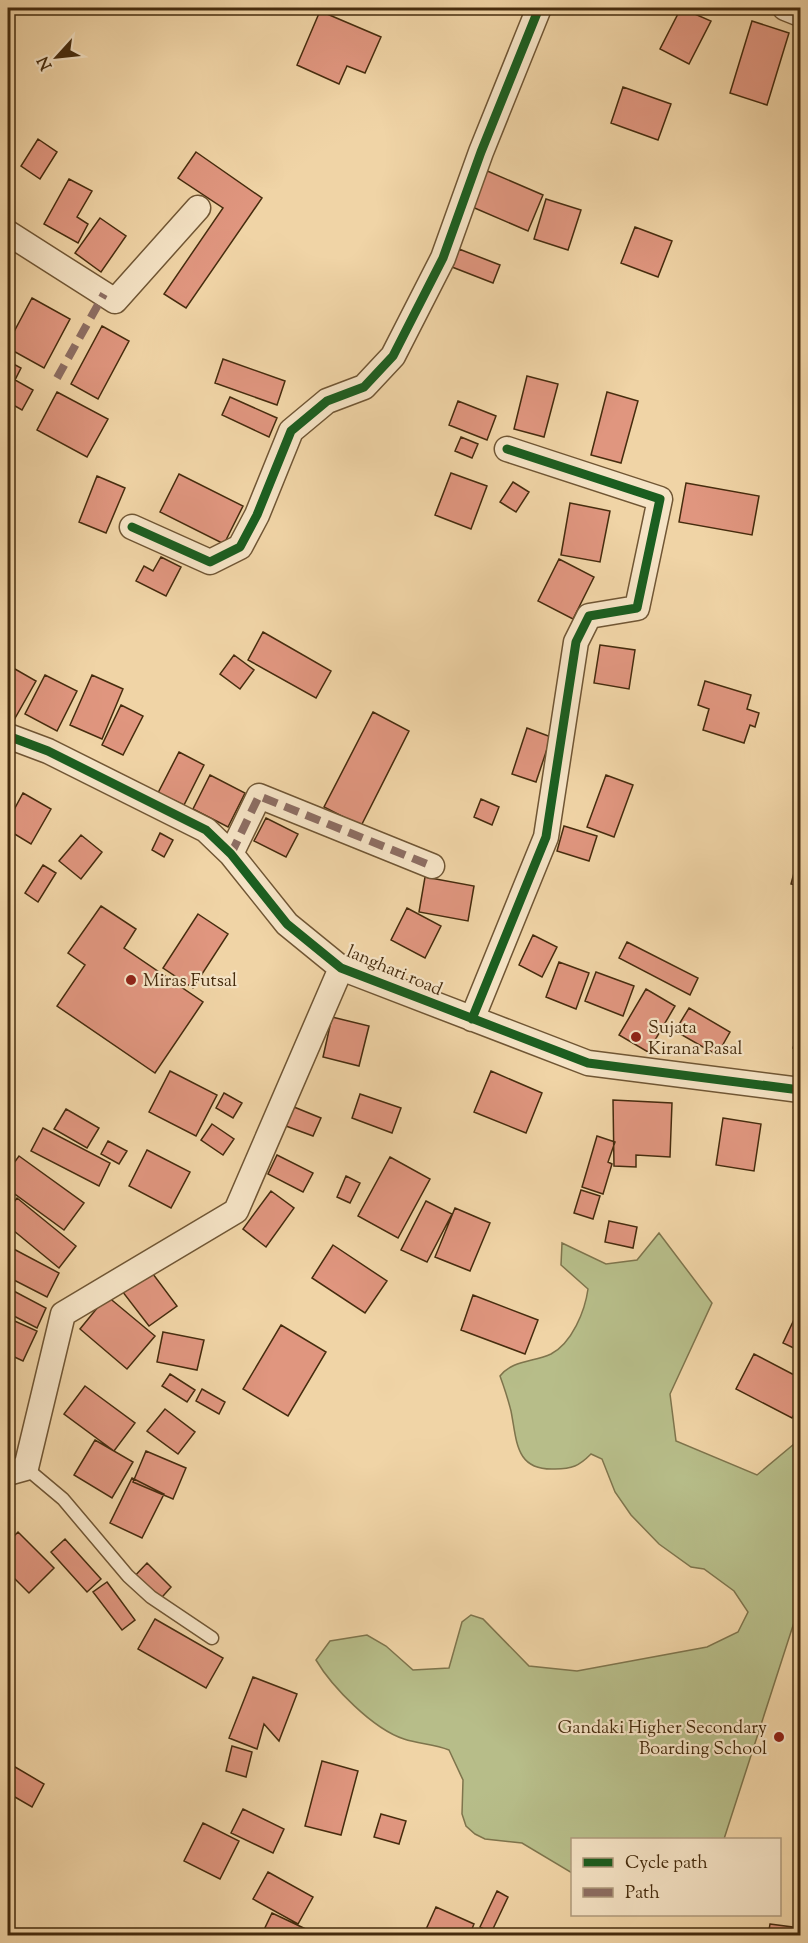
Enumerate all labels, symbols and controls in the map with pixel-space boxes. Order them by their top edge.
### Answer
north arrow [27,27,87,87]
text: N [33,52,59,74]
street label: langhari road [342,940,446,1004]
place label: Miras Futsal [143,969,237,995]
marker: Miras Futsal [124,973,138,987]
place label: Sujata Kirana Pasal [648,1016,742,1063]
marker: Sujata Kirana Pasal [629,1030,643,1044]
place label: Gandaki Higher Secondary Boarding School [557,1716,767,1763]
marker: Gandaki Higher Secondary Boarding School [772,1730,786,1744]
legend [571,1838,781,1916]
text: Cycle path [625,1851,708,1877]
text: Path [625,1881,660,1907]

